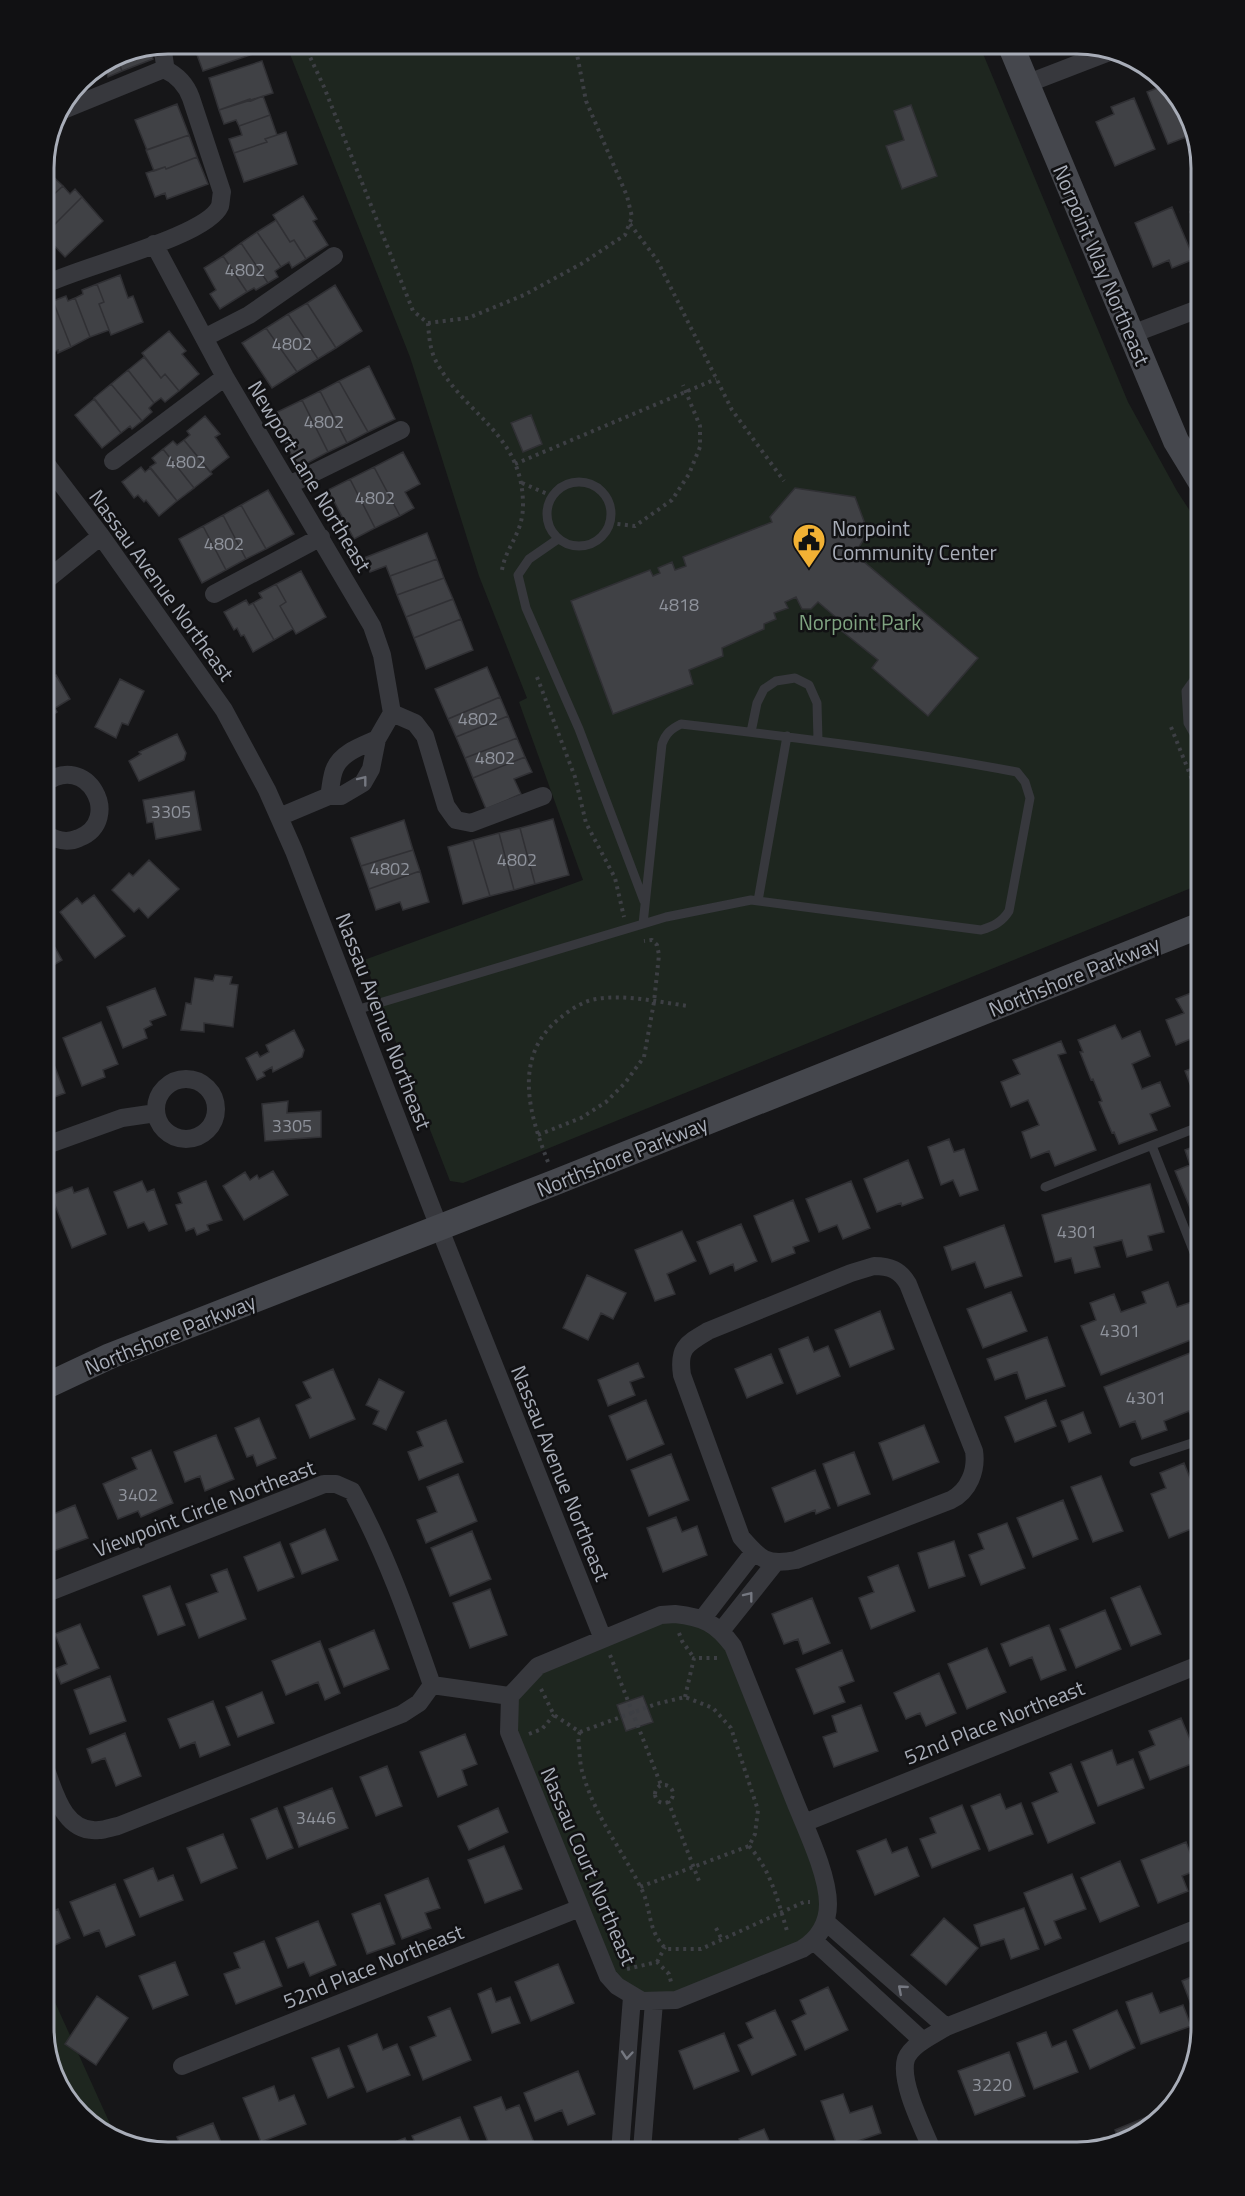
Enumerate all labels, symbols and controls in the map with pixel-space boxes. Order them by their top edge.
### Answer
street label: Norpoint Way Northeast [1045,160,1159,371]
house number: 4802 [225,256,265,283]
house number: 4802 [272,330,312,357]
street label: Newport Lane Northeast [240,374,380,578]
house number: 4802 [304,408,344,435]
house number: 4802 [166,448,206,475]
street label: Nassau Avenue Northeast [81,482,243,688]
house number: 4802 [355,484,395,511]
place label: Norpoint Community Center [832,512,997,568]
public building icon: Norpoint Community Center [791,522,827,569]
house number: 4802 [204,530,244,557]
house number: 4818 [659,591,699,618]
park label: Norpoint Park [799,606,921,638]
house number: 4802 [458,705,498,732]
house number: 4802 [475,744,515,771]
one-way arrow [356,775,367,786]
house number: 3305 [151,798,191,825]
house number: 4802 [497,846,537,873]
house number: 4802 [370,855,410,882]
street label: Nassau Avenue Northeast [328,908,440,1135]
street label: Northshore Parkway [984,927,1164,1025]
street label: Northshore Parkway [532,1107,712,1205]
house number: 3305 [272,1112,312,1139]
house number: 4301 [1057,1218,1097,1245]
street label: Northshore Parkway [80,1285,260,1383]
house number: 4301 [1100,1317,1140,1344]
street label: Nassau Avenue Northeast [503,1360,619,1586]
house number: 4301 [1126,1384,1166,1411]
street label: Viewpoint Circle Northeast [89,1451,320,1565]
house number: 3402 [118,1481,158,1508]
one-way arrow [741,1592,752,1603]
street label: 52nd Place Northeast [899,1671,1090,1773]
street label: Nassau Court Northeast [533,1762,646,1971]
house number: 3446 [296,1804,336,1831]
street label: 52nd Place Northeast [278,1915,469,2017]
one-way arrow [898,1985,909,1996]
one-way arrow [621,2051,634,2060]
house number: 3220 [972,2071,1012,2098]

